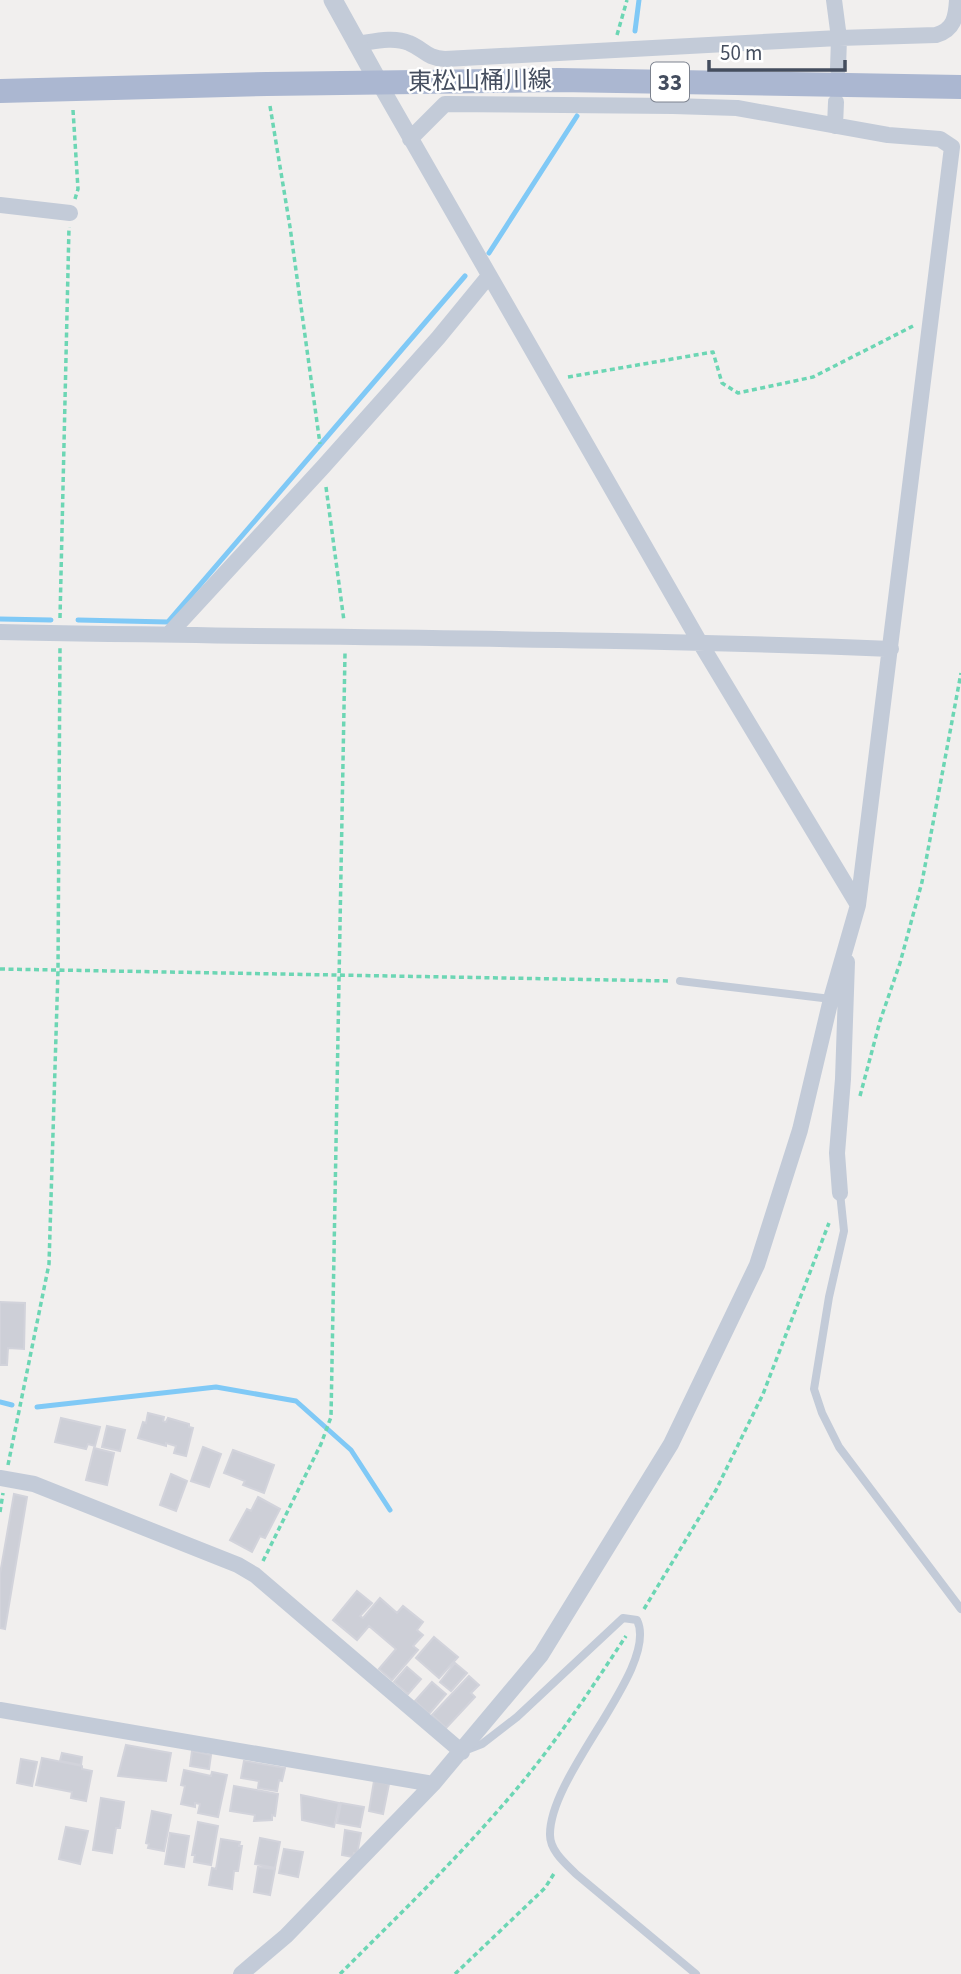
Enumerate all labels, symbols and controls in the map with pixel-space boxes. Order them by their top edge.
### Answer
scale bar [709,28,846,72]
text: 50 m [720,38,762,68]
street label: 東松山桶川線 [408,62,552,100]
road number: 33 [651,62,689,102]

